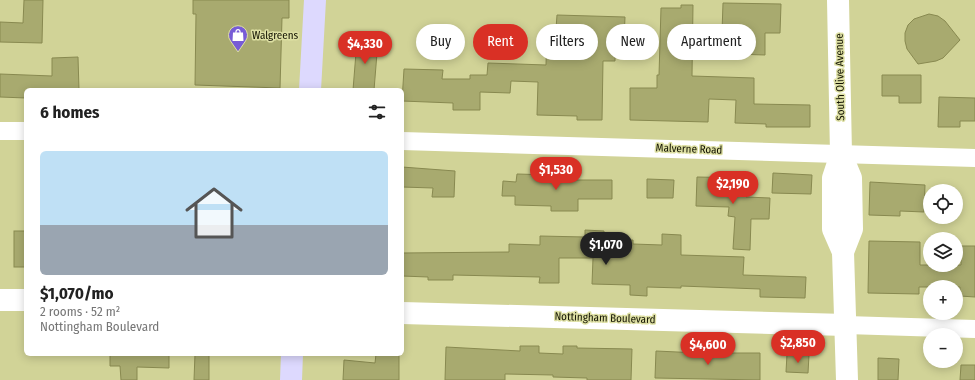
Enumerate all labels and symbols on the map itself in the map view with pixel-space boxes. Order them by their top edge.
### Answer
shop icon: Walgreens [227,24,249,52]
place label: Walgreens [252,29,298,42]
pin: $4,330 [332,31,398,65]
street label: South Olive Avenue [833,33,847,121]
street label: Malverne Road [655,141,723,157]
pin: $1,530 [523,157,589,191]
pin: $2,190 [700,171,766,205]
pin: $1,070 [573,232,639,266]
street label: Nottingham Boulevard [554,310,656,326]
pin: $2,850 [765,330,831,364]
pin: $4,600 [675,332,741,366]

